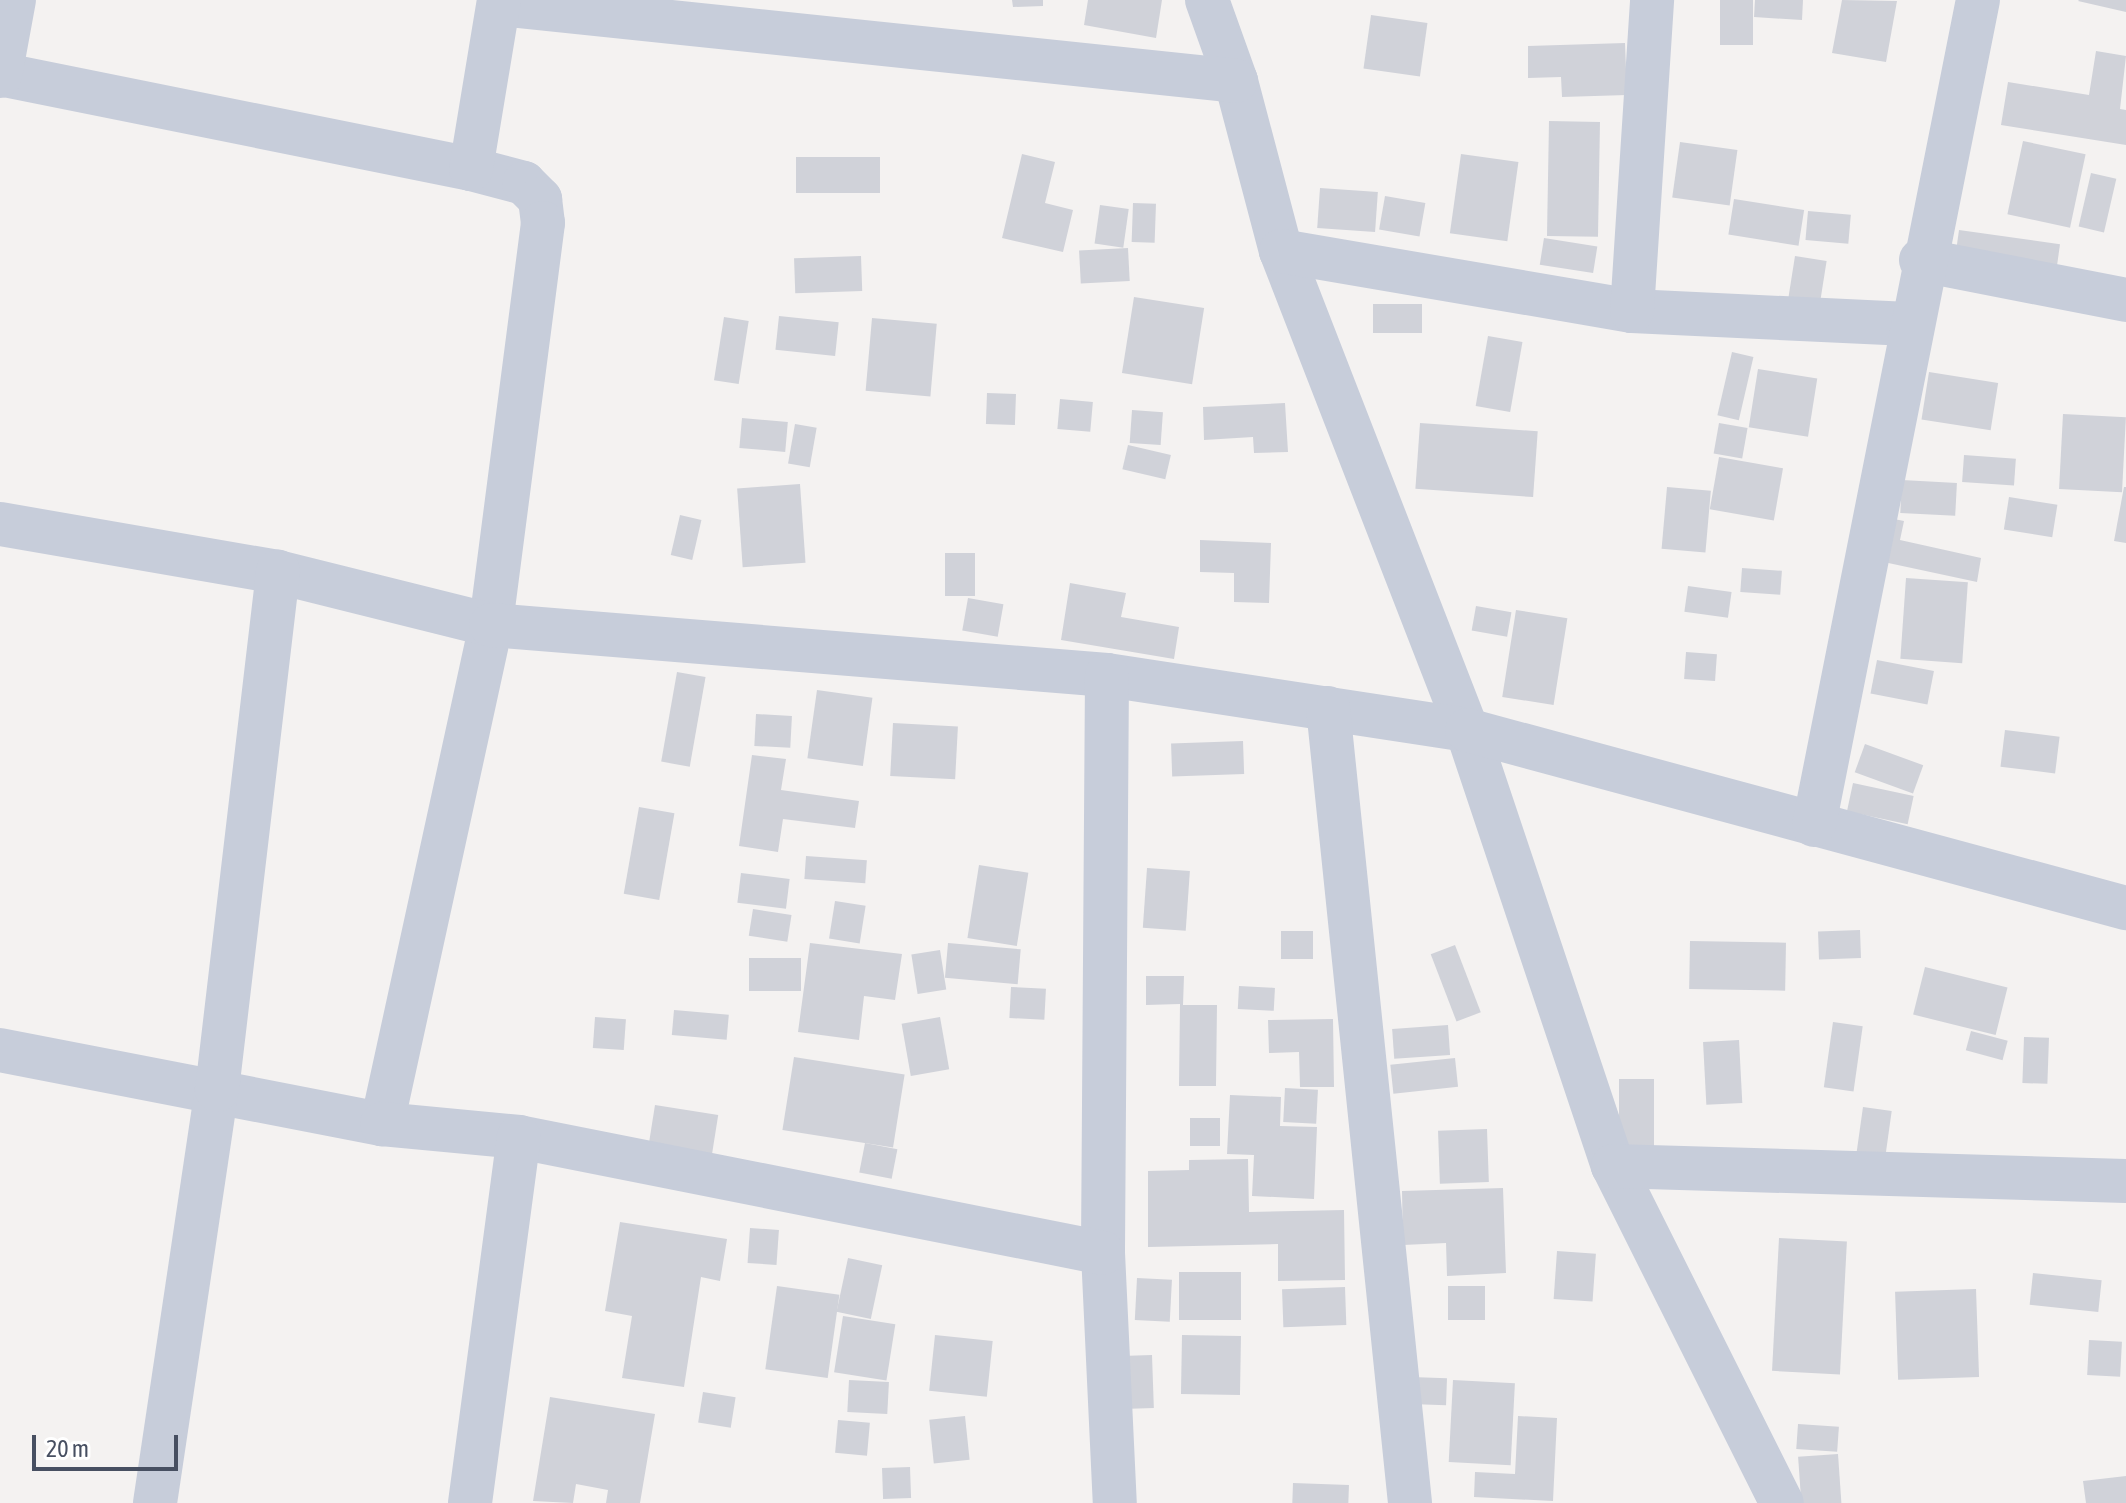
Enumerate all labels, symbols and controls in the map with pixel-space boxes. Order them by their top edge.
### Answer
scale bar [36,1419,182,1469]
text: 20 m [46,1435,89,1462]

